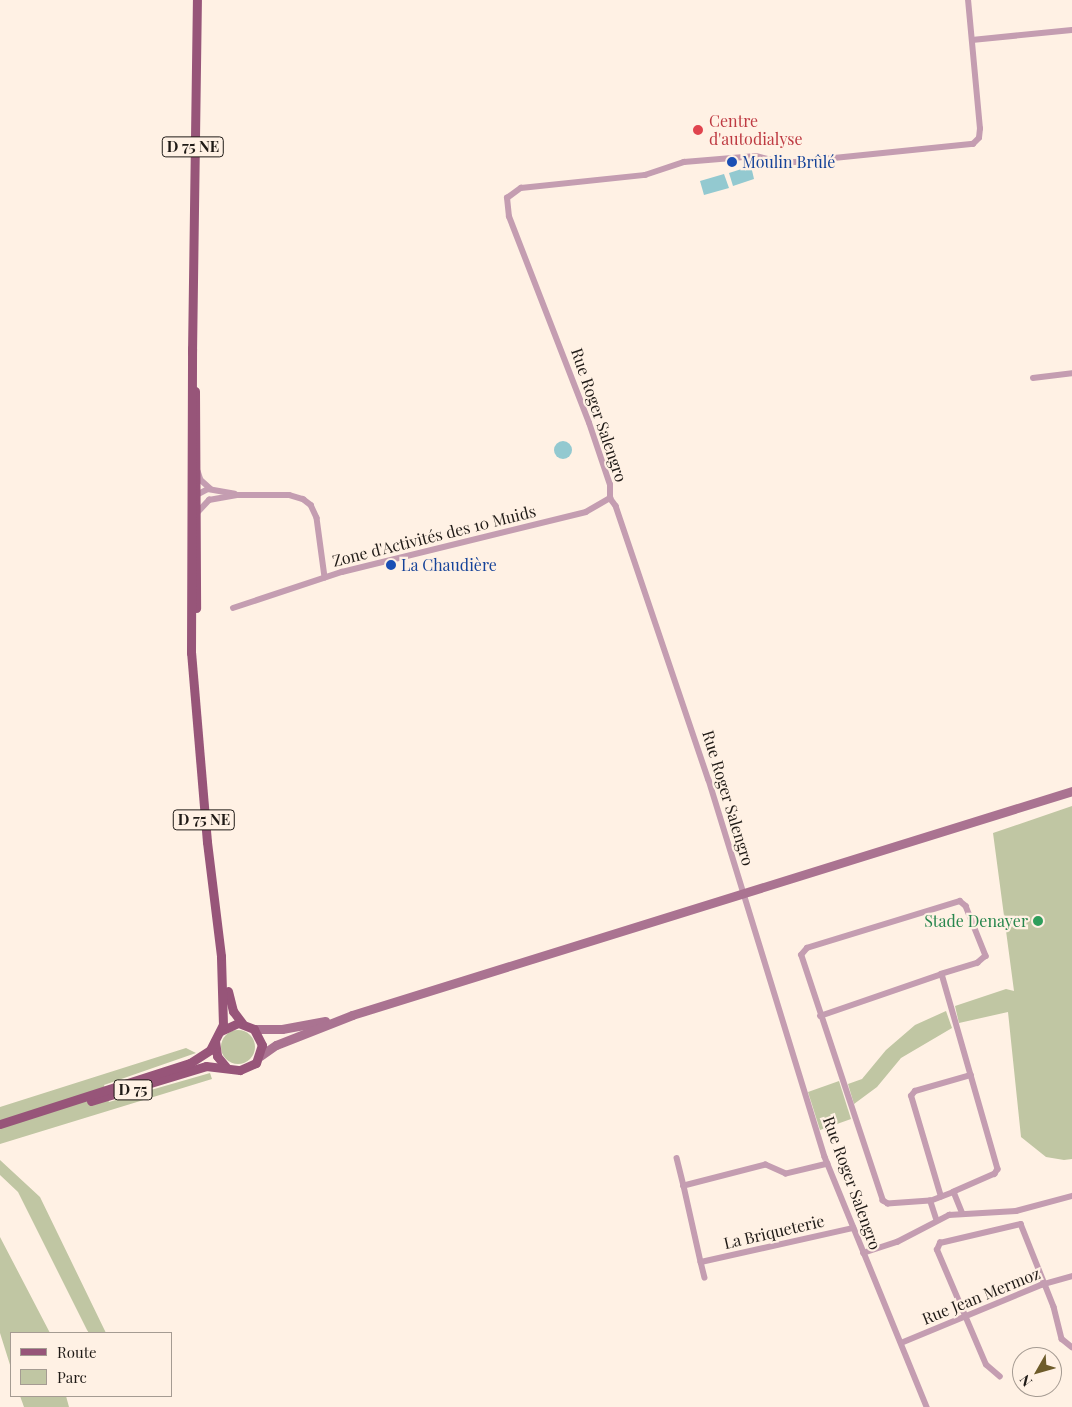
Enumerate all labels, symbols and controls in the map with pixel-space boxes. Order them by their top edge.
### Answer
place label: Centre d'autodialyse [709,111,803,149]
marker: Centre d'autodialyse [691,123,705,137]
road number: D 75 NE [160,134,226,160]
place label: Moulin Brûlé [742,152,835,172]
marker: Moulin Brûlé [726,156,738,168]
street label: Rue Roger Salengro [567,345,631,485]
street label: Zone d'Activités des 10 Muids [330,501,538,571]
place label: La Chaudière [401,555,497,575]
marker: La Chaudière [385,559,397,571]
street label: Rue Roger Salengro [698,728,758,868]
road number: D 75 NE [172,808,236,832]
place label: Stade Denayer [924,911,1028,931]
marker: Stade Denayer [1032,915,1044,927]
road number: D 75 [113,1078,153,1102]
street label: Rue Roger Salengro [819,1114,885,1252]
street label: La Briqueterie [722,1211,826,1253]
street label: Rue Jean Mermoz [919,1264,1043,1328]
legend [10,1332,172,1397]
text: Route [57,1342,97,1362]
north arrow [1012,1347,1062,1397]
text: Parc [57,1367,87,1387]
text: N [1015,1371,1036,1391]

